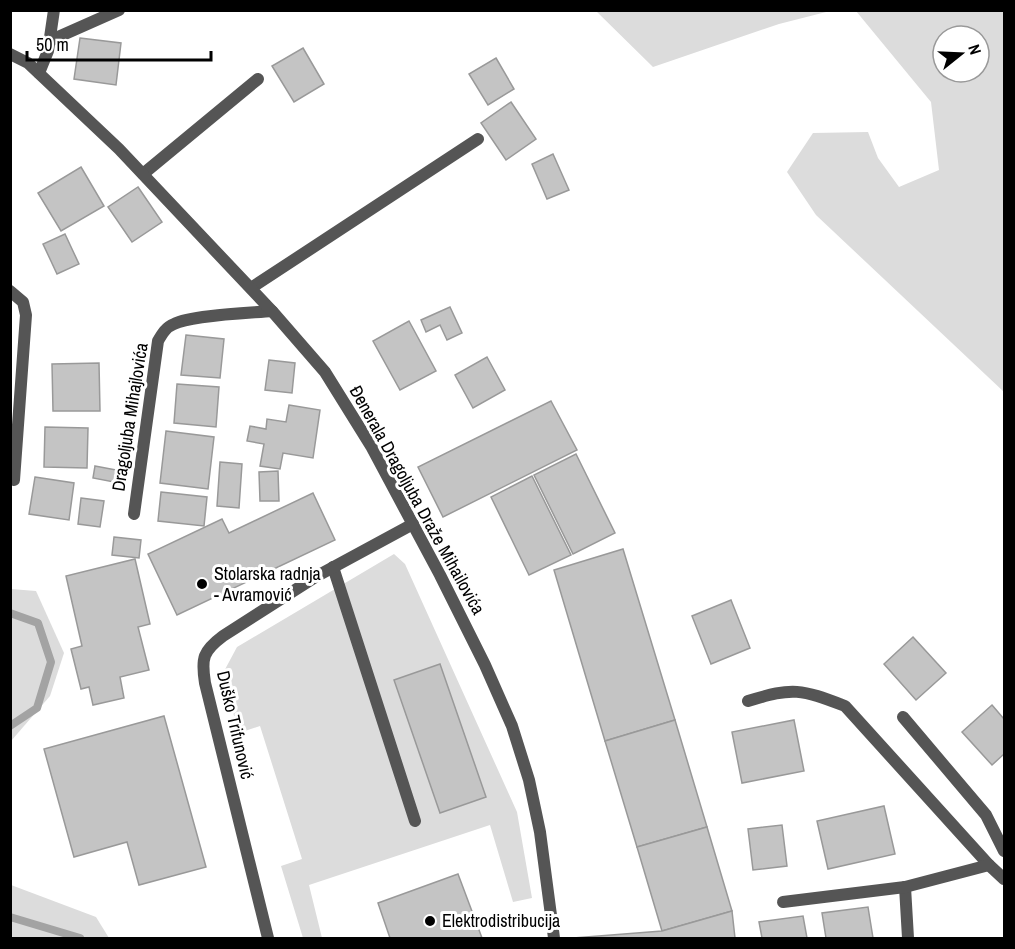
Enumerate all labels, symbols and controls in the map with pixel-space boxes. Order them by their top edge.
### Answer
scale bar [27,24,212,62]
north arrow [931,24,991,84]
text: 50 m [36,32,69,57]
text: N [963,41,987,57]
street label: Dragoljuba Mihajlovića [105,341,154,493]
street label: Đenerala Dragoljuba Draže Mihailovića [344,381,491,619]
place label: Stolarska radnja - Avramović [214,561,321,607]
marker: Stolarska radnja - Avramović [195,577,209,591]
street label: Duško Trifunović [211,668,260,782]
place label: Elektrodistribucija [442,908,560,933]
marker: Elektrodistribucija [423,914,437,928]

